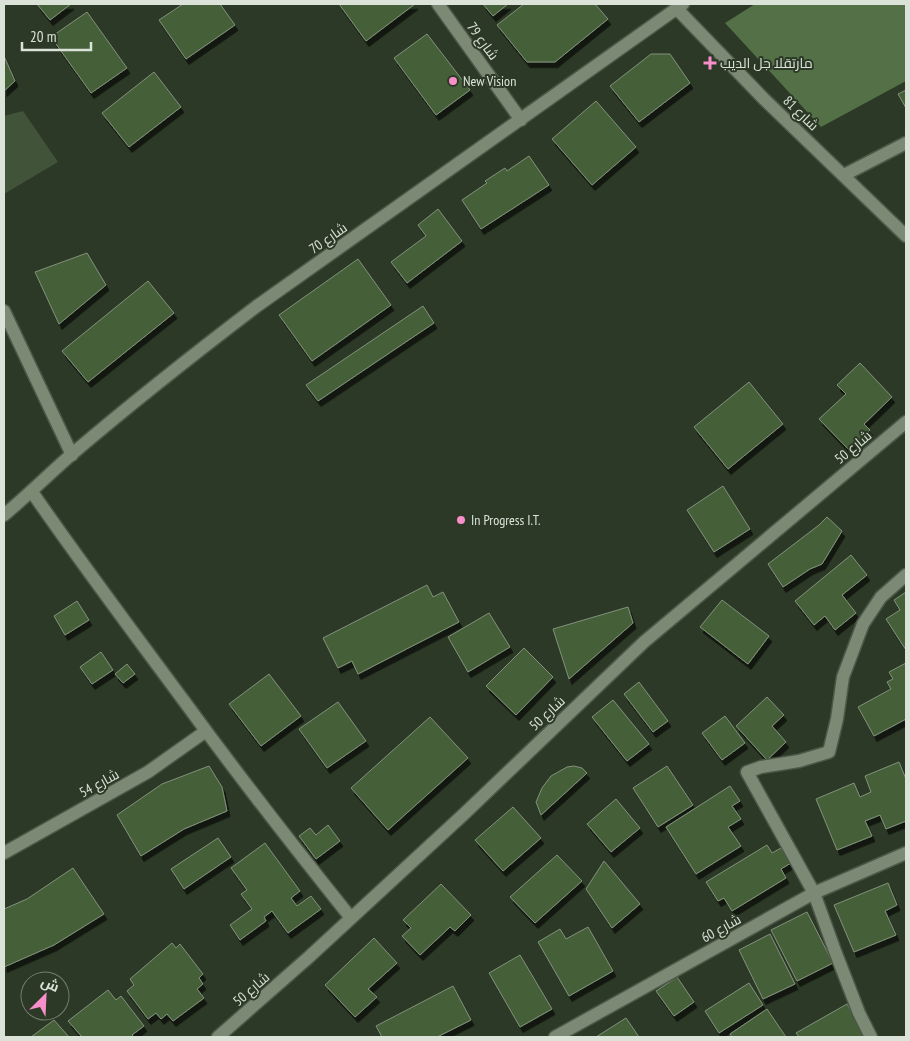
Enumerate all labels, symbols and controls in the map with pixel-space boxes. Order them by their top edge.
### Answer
street label: شارع 79 [463,18,503,64]
scale bar [22,20,91,52]
text: 20 m [30,27,56,46]
place label: مارتقلا جل الديب [720,54,813,72]
marker: مارتقلا جل الديب [704,57,716,69]
place label: New Vision [463,72,516,90]
marker: New Vision [447,75,459,87]
street label: شارع 81 [779,92,823,134]
street label: شارع 70 [305,218,351,258]
street label: شارع 50 [831,426,875,468]
place label: In Progress I.T. [471,511,540,529]
marker: In Progress I.T. [455,514,467,526]
street label: شارع 50 [525,692,569,734]
street label: شارع 54 [76,765,122,801]
street label: شارع 60 [698,910,744,946]
street label: شارع 50 [229,968,273,1010]
north arrow [20,971,70,1021]
text: ش [38,972,62,996]

